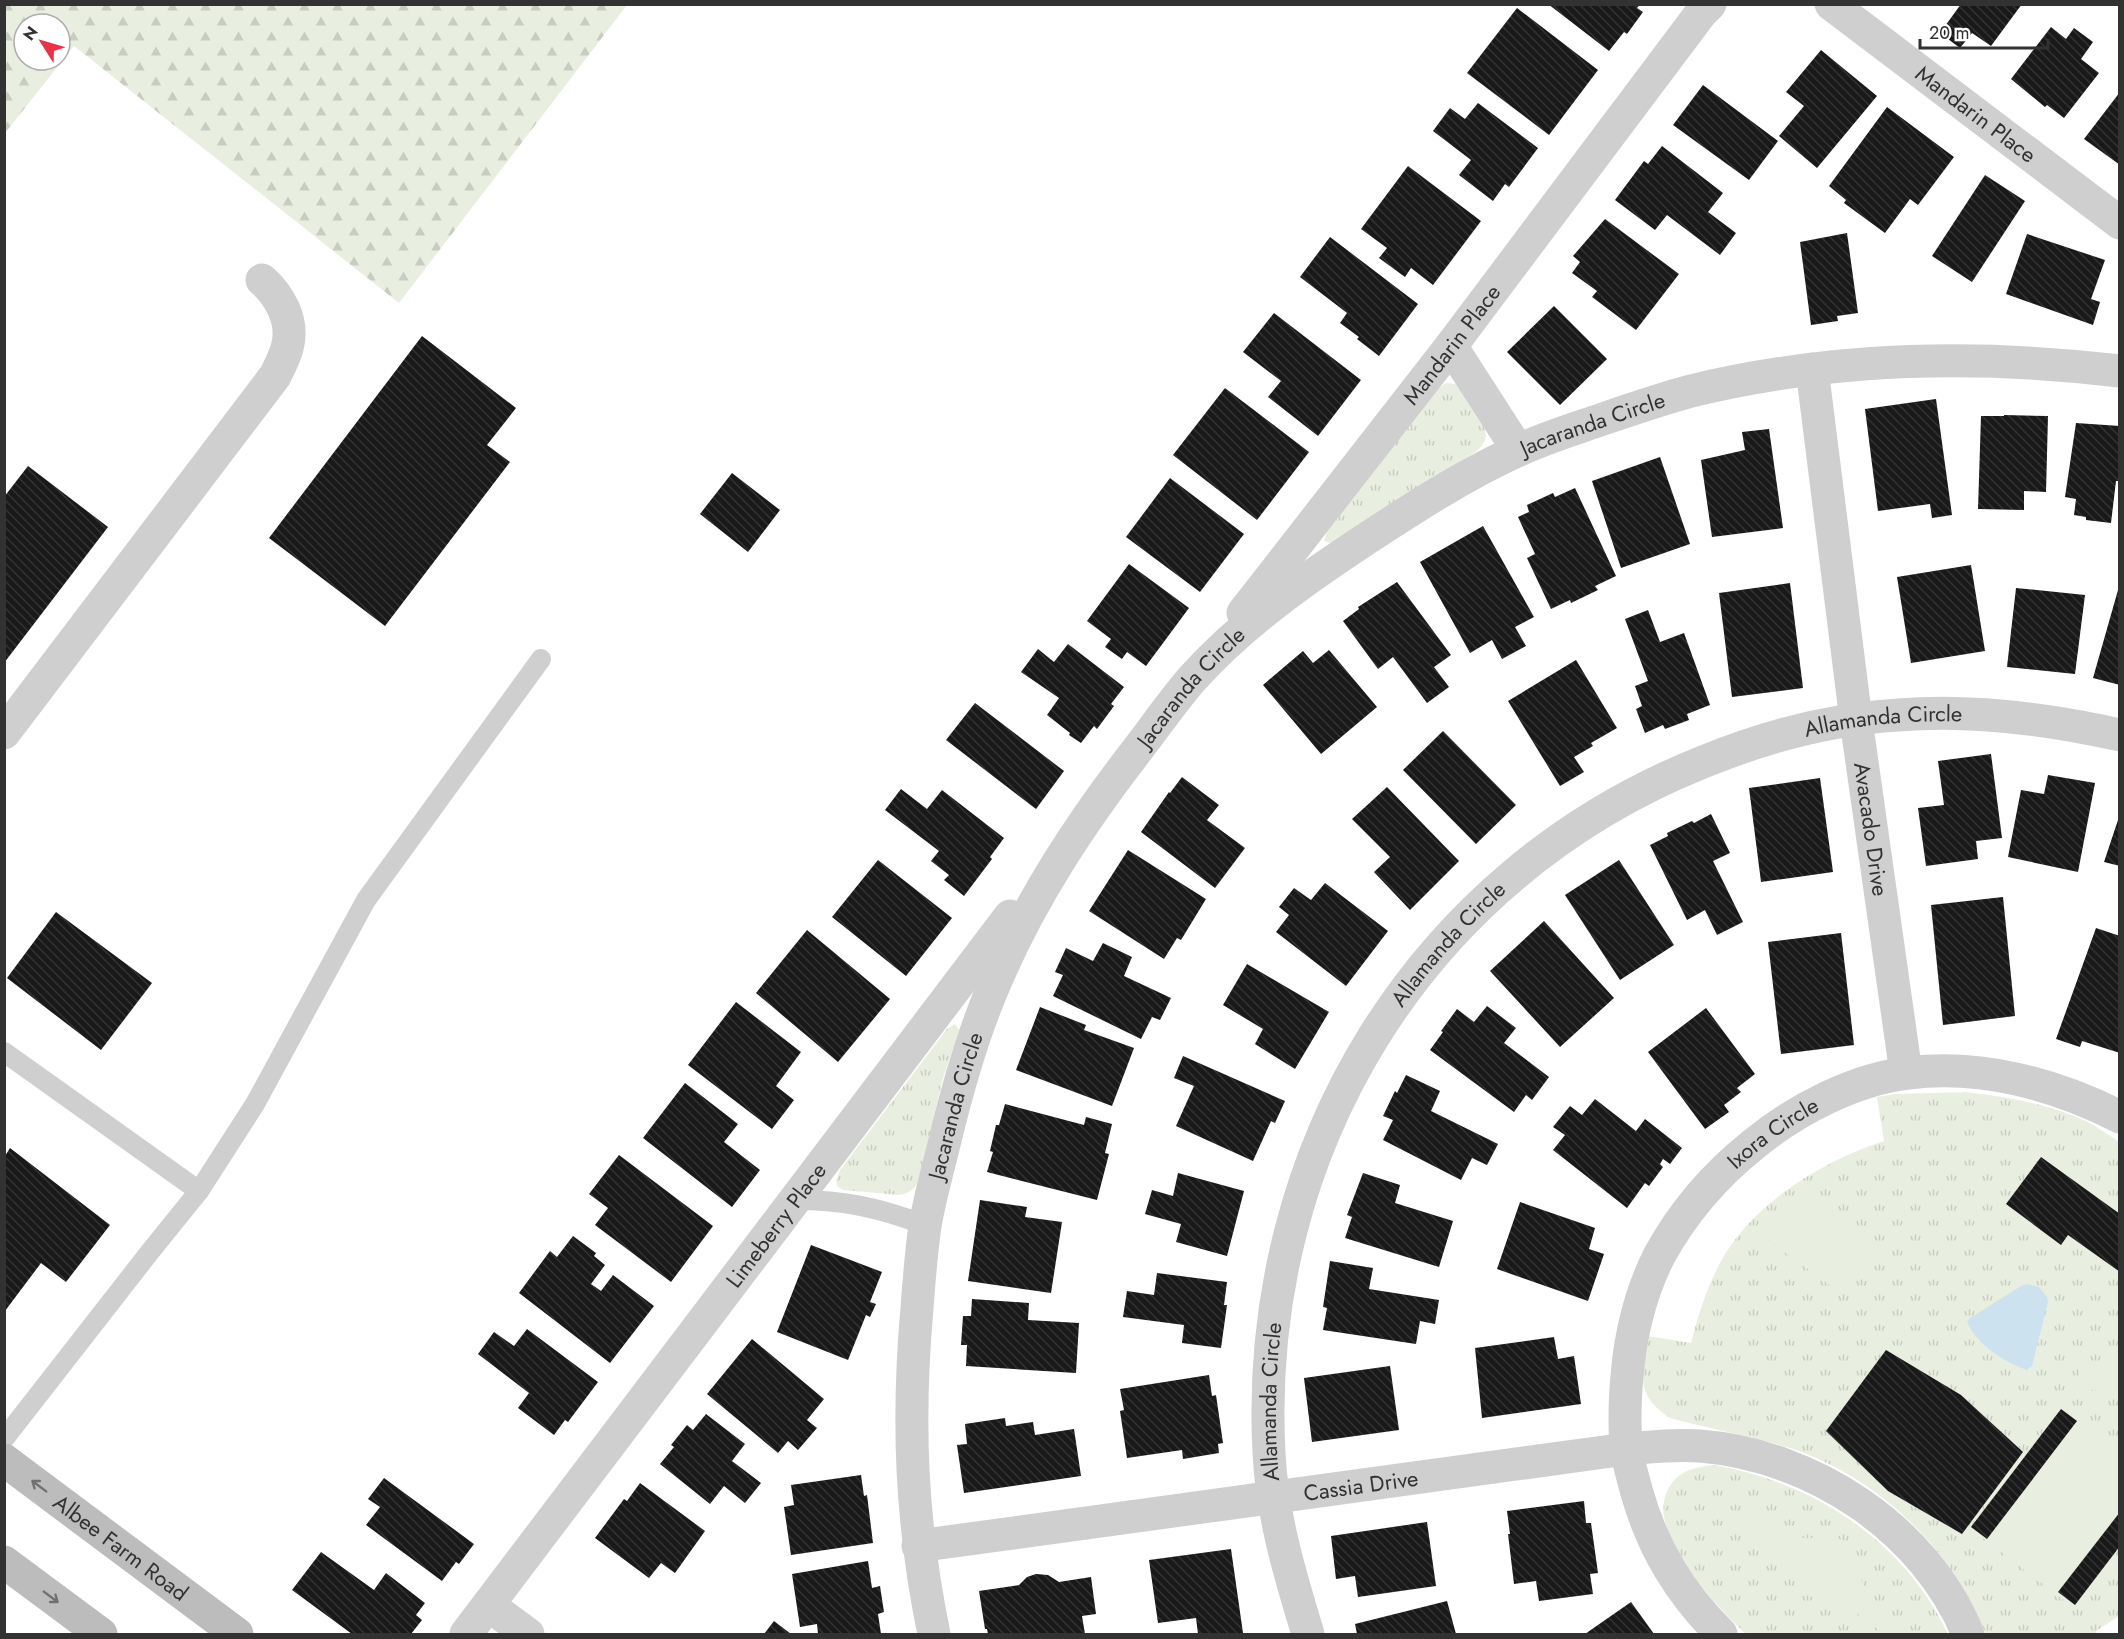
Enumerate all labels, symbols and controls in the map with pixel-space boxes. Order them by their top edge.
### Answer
north arrow [12,12,72,72]
scale bar [1920,12,2048,50]
text: 20 m [1929,20,1969,46]
text: N [17,21,43,45]
street label: Mandarin Place [1909,58,2043,170]
street label: Mandarin Place [1395,278,1508,411]
street label: Jacaranda Circle [1512,384,1669,465]
street label: Jacaranda Circle [1127,619,1252,756]
street label: Allamanda Circle [1801,697,1963,745]
street label: Avacado Drive [1846,760,1897,898]
street label: Allamanda Circle [1383,873,1512,1013]
street label: Jacaranda Circle [919,1028,991,1186]
street label: Ixora Circle [1720,1089,1824,1176]
street label: Limeberry Place [718,1156,834,1294]
street label: Allamanda Circle [1252,1320,1289,1483]
street label: Cassia Drive [1302,1462,1420,1509]
one-way arrow [31,1479,47,1492]
street label: Albee Farm Road [47,1486,195,1608]
one-way arrow [43,1591,59,1603]

